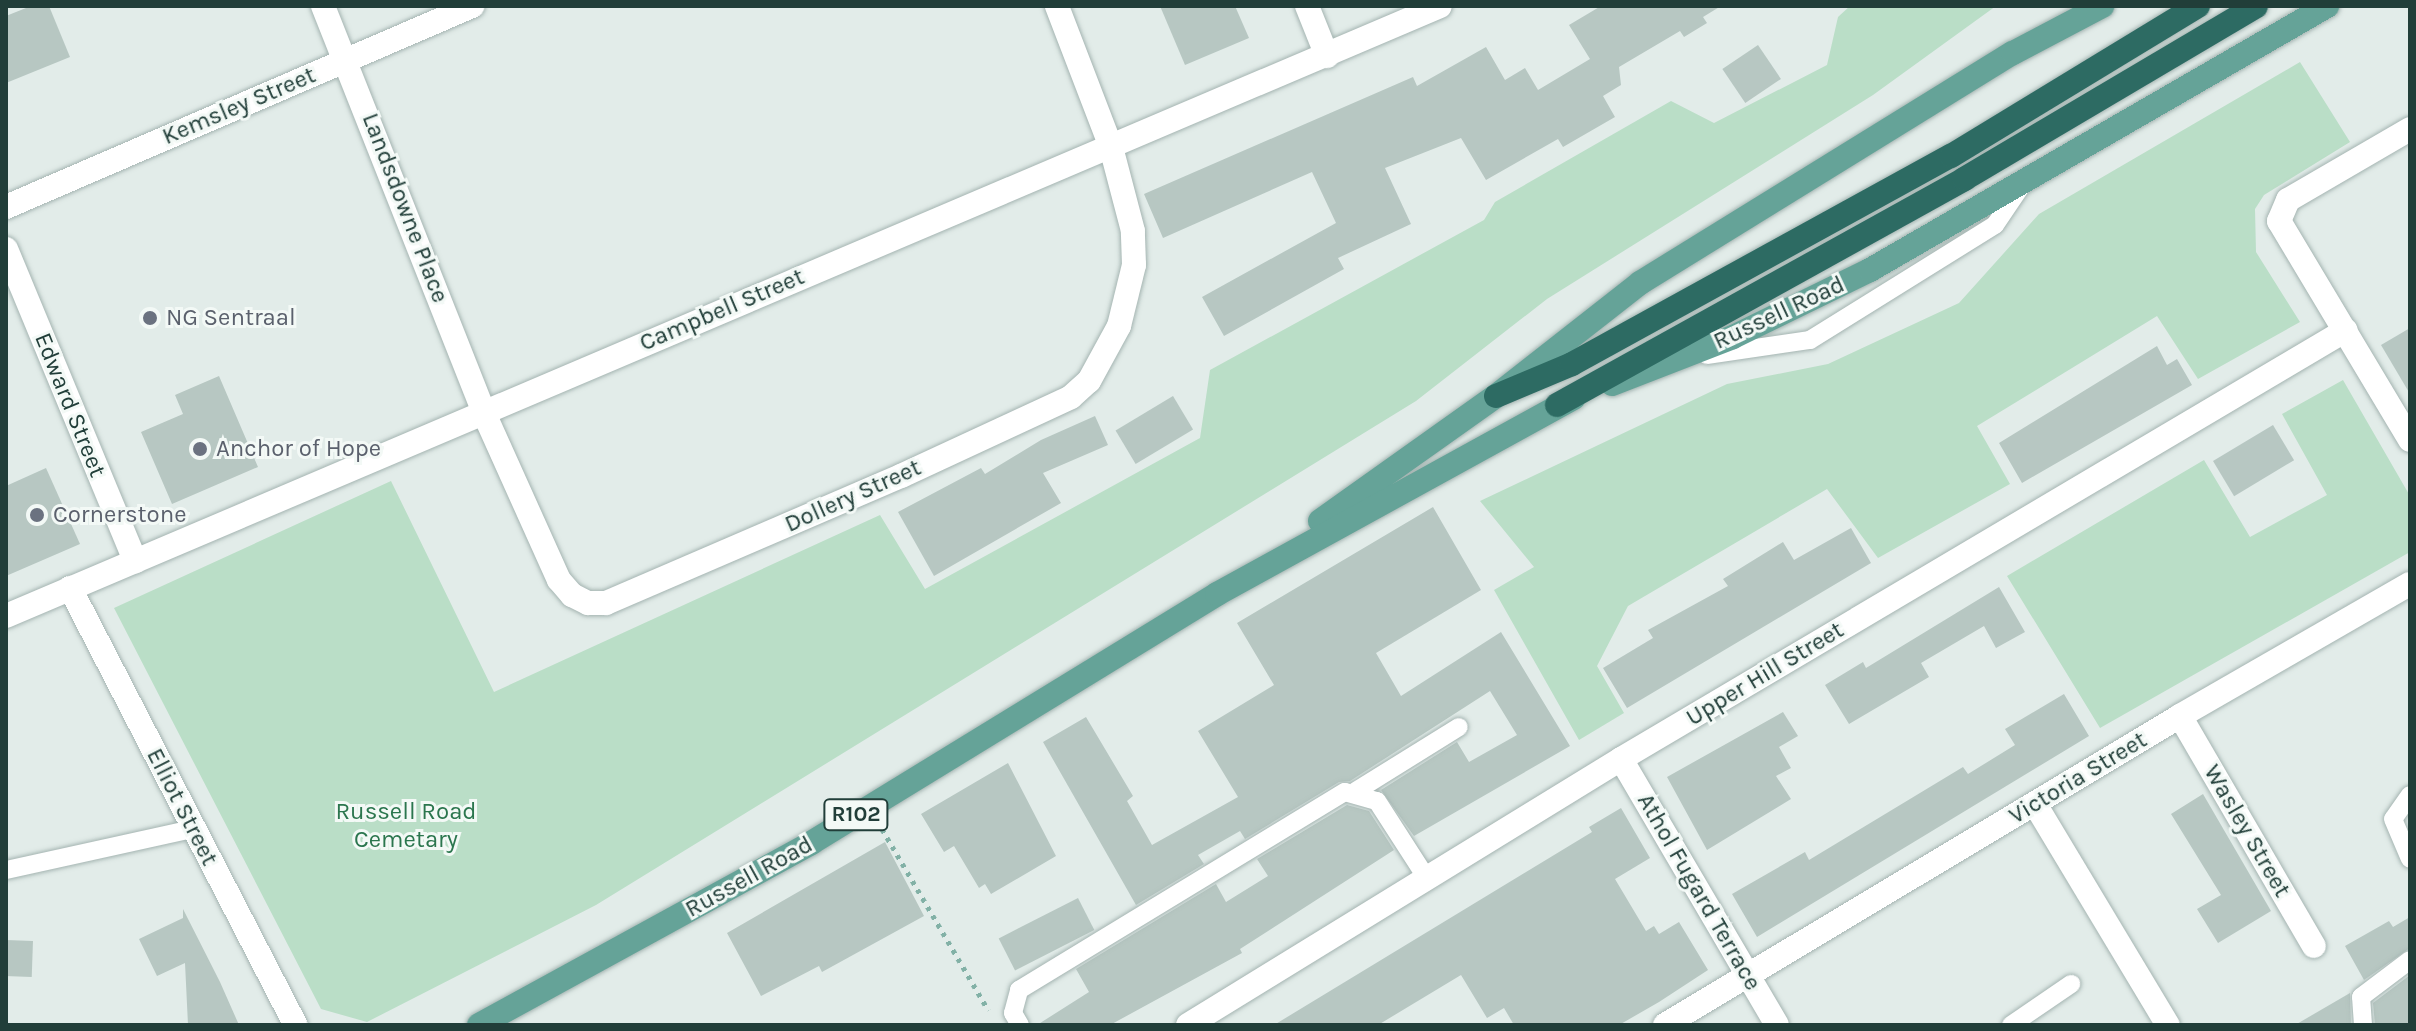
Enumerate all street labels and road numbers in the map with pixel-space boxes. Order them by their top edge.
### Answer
street label: Kemsley Street [158,61,320,151]
street label: Landsdowne Place [356,109,454,307]
street label: Campbell Street [635,262,809,358]
street label: Russell Road [1709,270,1849,356]
street label: Edward Street [28,329,112,481]
street label: Dollery Street [780,453,926,539]
street label: Upper Hill Street [1681,616,1849,732]
street label: Victoria Street [2004,726,2152,830]
street label: Elliot Street [140,744,224,870]
street label: Wasley Street [2197,760,2297,902]
street label: Athol Fugard Terrace [1631,788,1767,996]
road number: R102 [822,797,890,833]
street label: Russell Road [680,830,818,924]

